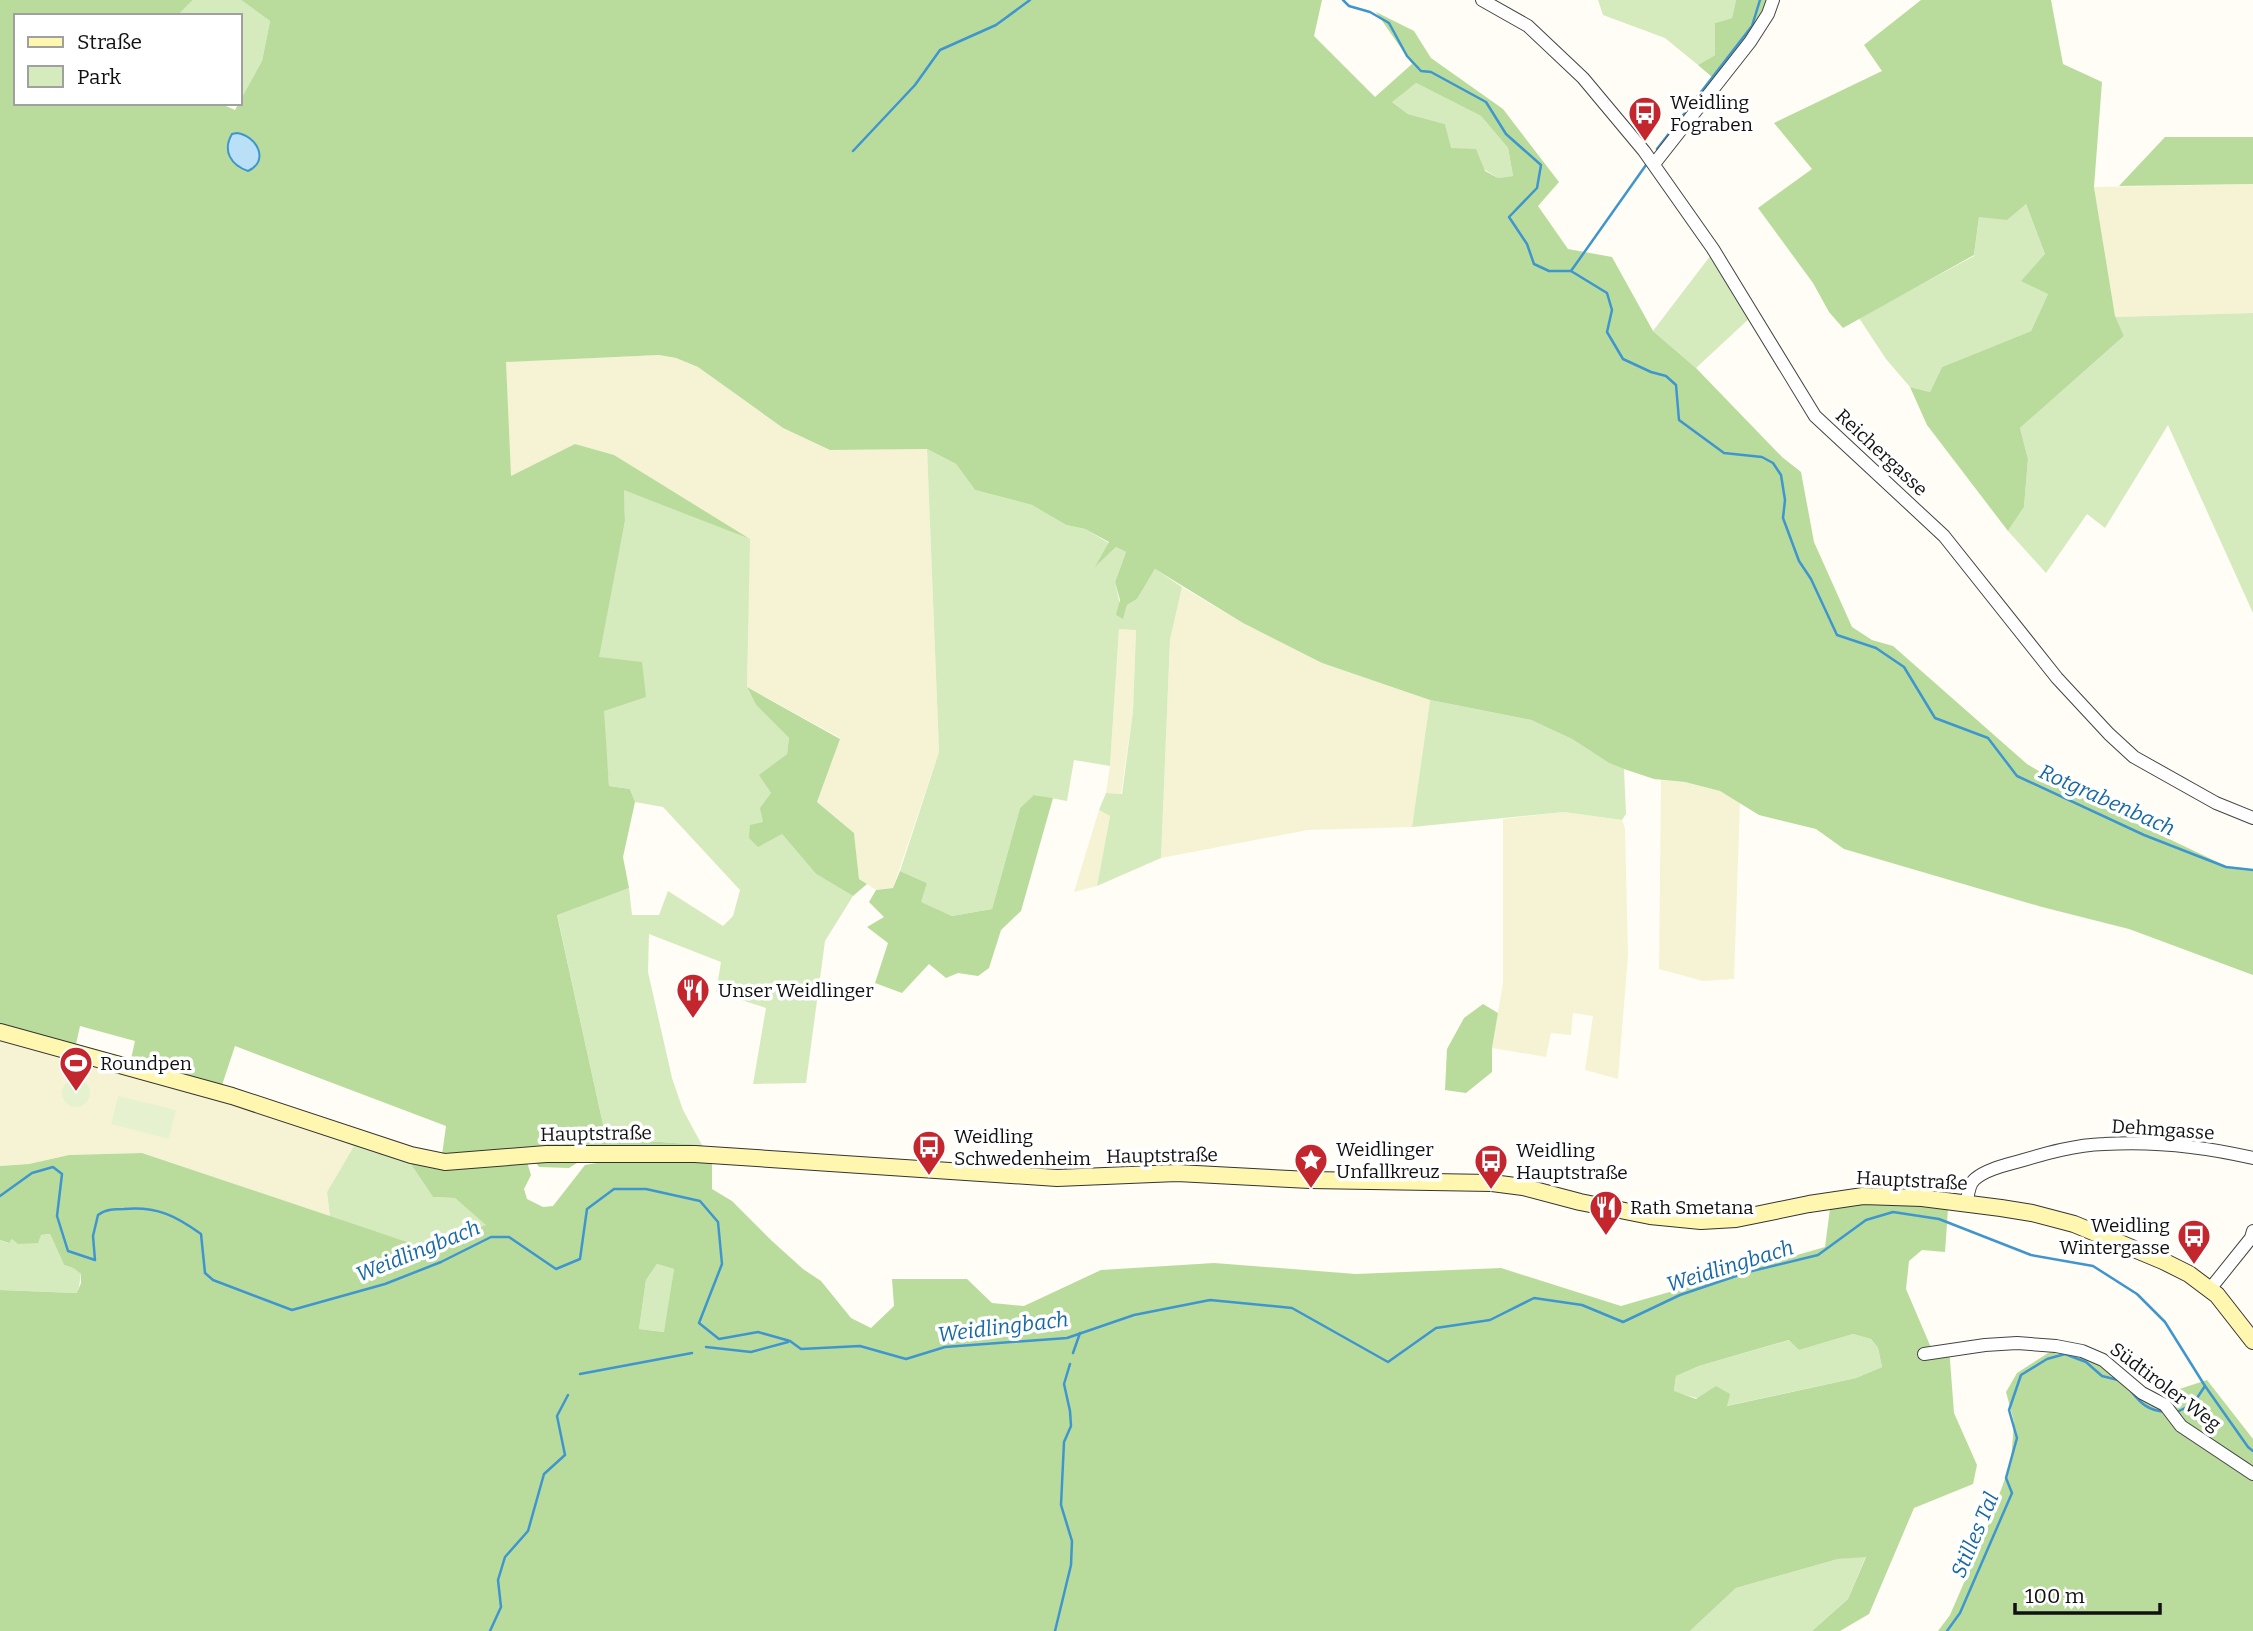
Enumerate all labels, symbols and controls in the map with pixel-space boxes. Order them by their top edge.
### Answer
legend [14,14,242,105]
text: Straße [77,29,142,55]
text: Park [77,64,121,90]
place label: Weidling Fograben [1670,91,1753,136]
bus stop icon: Weidling Fograben [1626,94,1664,143]
street label: Reichergasse [1831,404,1932,501]
water label: Rotgrabenbach [2035,758,2179,842]
restaurant icon: Unser Weidlinger [674,971,712,1020]
place label: Unser Weidlinger [718,979,874,1002]
sports icon: Roundpen [57,1044,95,1093]
place label: Roundpen [100,1052,192,1075]
street label: Dehmgasse [2111,1114,2215,1145]
street label: Hauptstraße [540,1121,652,1146]
place label: Weidling Schwedenheim [954,1125,1091,1170]
bus stop icon: Weidling Schwedenheim [910,1128,948,1177]
place label: Weidlinger Unfallkreuz [1336,1138,1440,1183]
place label: Weidling Hauptstraße [1516,1139,1628,1184]
place icon: Weidlinger Unfallkreuz [1292,1141,1330,1190]
bus stop icon: Weidling Hauptstraße [1472,1142,1510,1191]
street label: Hauptstraße [1106,1143,1218,1168]
street label: Hauptstraße [1856,1166,1968,1195]
restaurant icon: Rath Smetana [1587,1188,1625,1237]
place label: Rath Smetana [1630,1196,1754,1219]
water label: Weidlingbach [352,1214,484,1288]
place label: Weidling Wintergasse [2059,1214,2170,1259]
bus stop icon: Weidling Wintergasse [2175,1217,2213,1266]
water label: Weidlingbach [1663,1234,1797,1298]
water label: Weidlingbach [936,1306,1070,1348]
street label: Südtiroler Weg [2106,1337,2226,1436]
water label: Stilles Tal [1945,1488,2005,1582]
scale bar [2015,1572,2160,1616]
text: 100 m [2025,1583,2085,1609]

